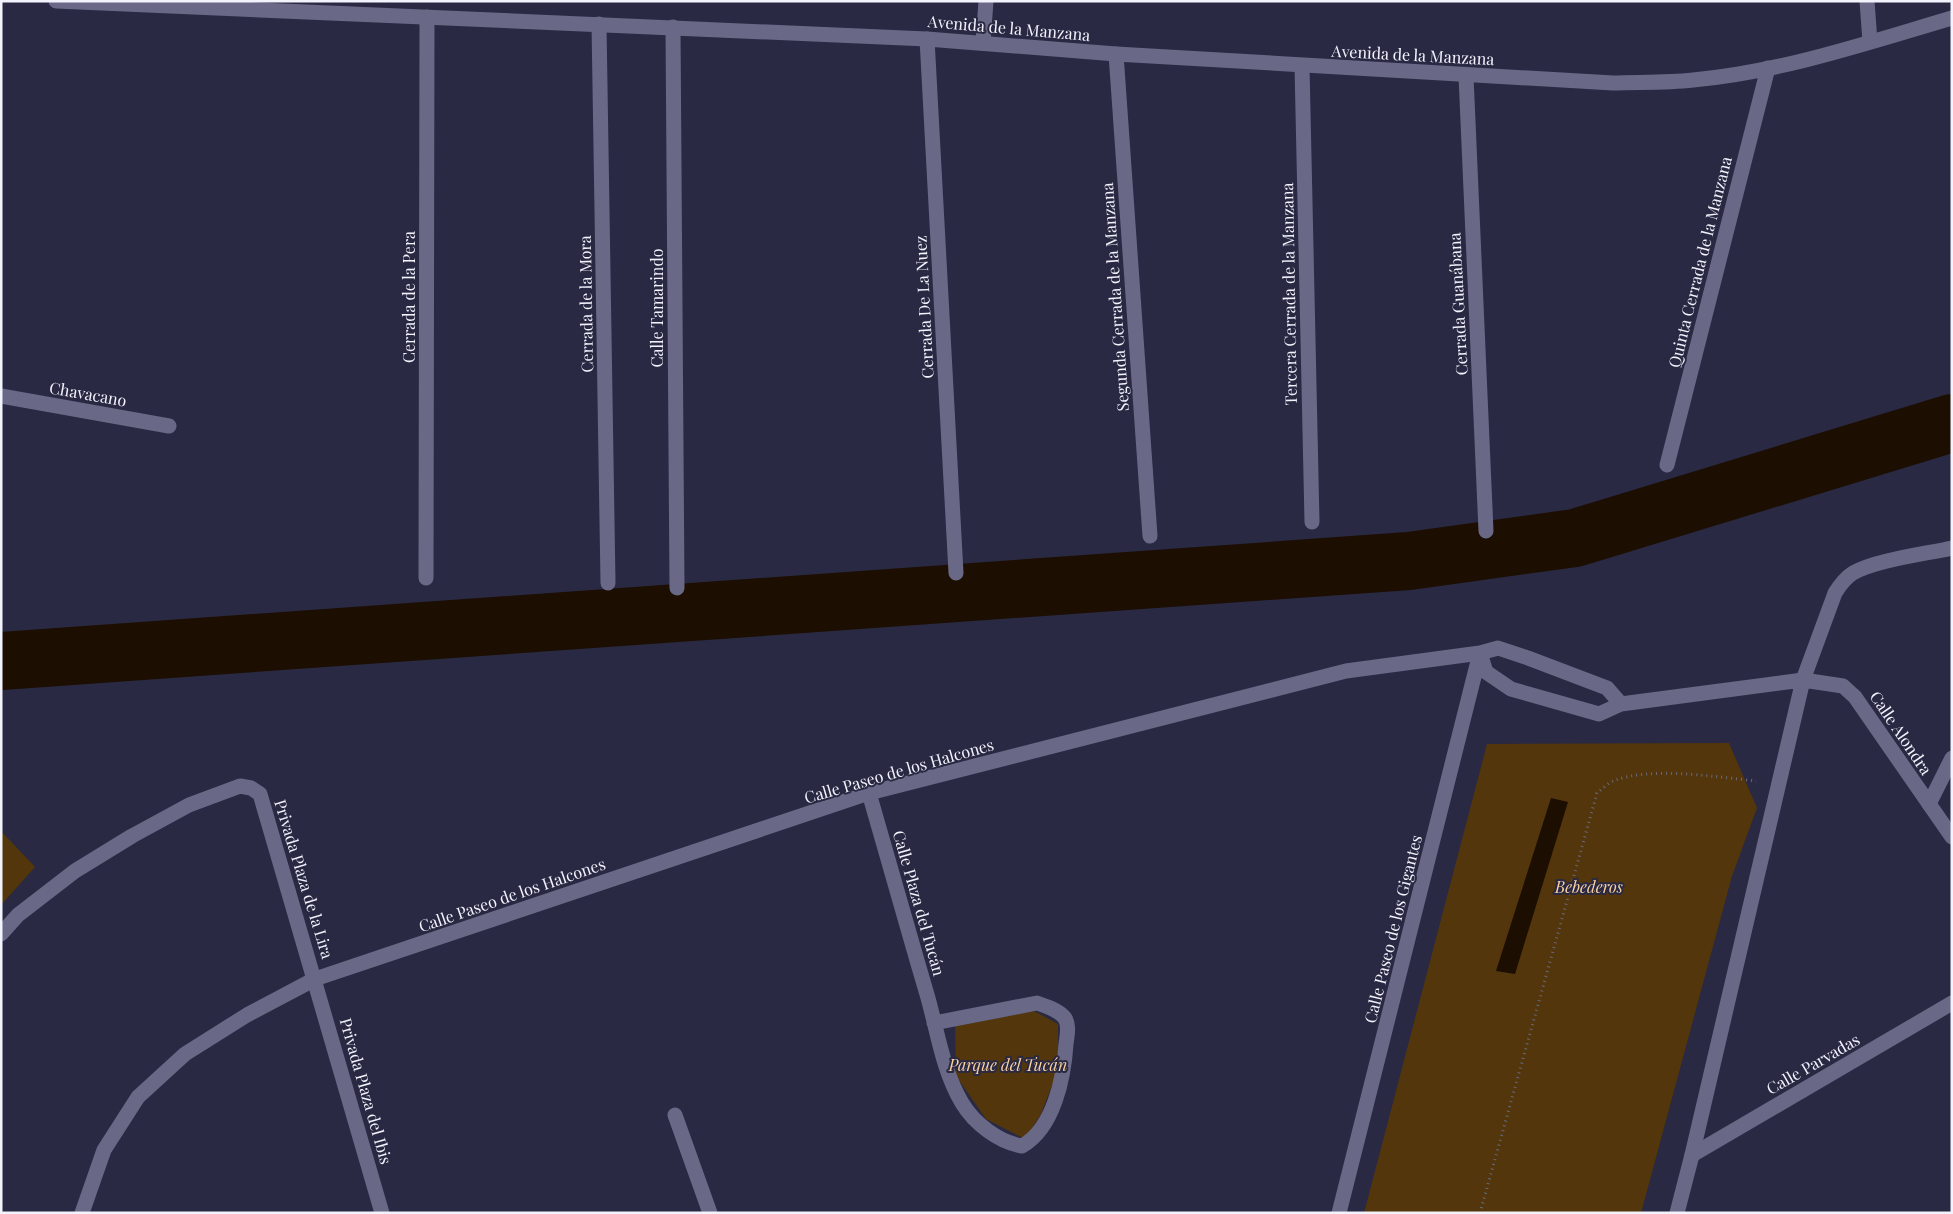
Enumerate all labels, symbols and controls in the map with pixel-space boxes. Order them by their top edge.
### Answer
street label: Avenida de la Manzana [926,10,1091,45]
street label: Avenida de la Manzana [1330,40,1495,69]
street label: Quinta Cerrada de la Manzana [1663,154,1736,370]
street label: Segunda Cerrada de la Manzana [1096,182,1133,412]
street label: Tercera Cerrada de la Manzana [1276,182,1301,406]
street label: Cerrada de la Pera [398,231,419,363]
street label: Cerrada Guanábana [1443,232,1472,376]
street label: Cerrada de la Mora [574,235,597,373]
street label: Cerrada De La Nuez [909,235,938,379]
street label: Calle Tamarindo [646,248,667,367]
street label: Chavacano [48,376,129,411]
street label: Calle Alondra [1866,687,1937,779]
street label: Calle Paseo de los Halcones [802,733,996,808]
street label: Privada Plaza de la Lira [270,797,339,961]
street label: Calle Plaza del Tucán [889,828,950,978]
street label: Calle Paseo de los Gigantes [1359,833,1426,1025]
street label: Calle Paseo de los Halcones [416,853,608,936]
park label: Bebederos [1554,876,1623,897]
street label: Privada Plaza del Ibis [336,1015,397,1166]
street label: Calle Parvadas [1762,1028,1863,1099]
park label: Parque del Tucán [948,1054,1067,1075]

